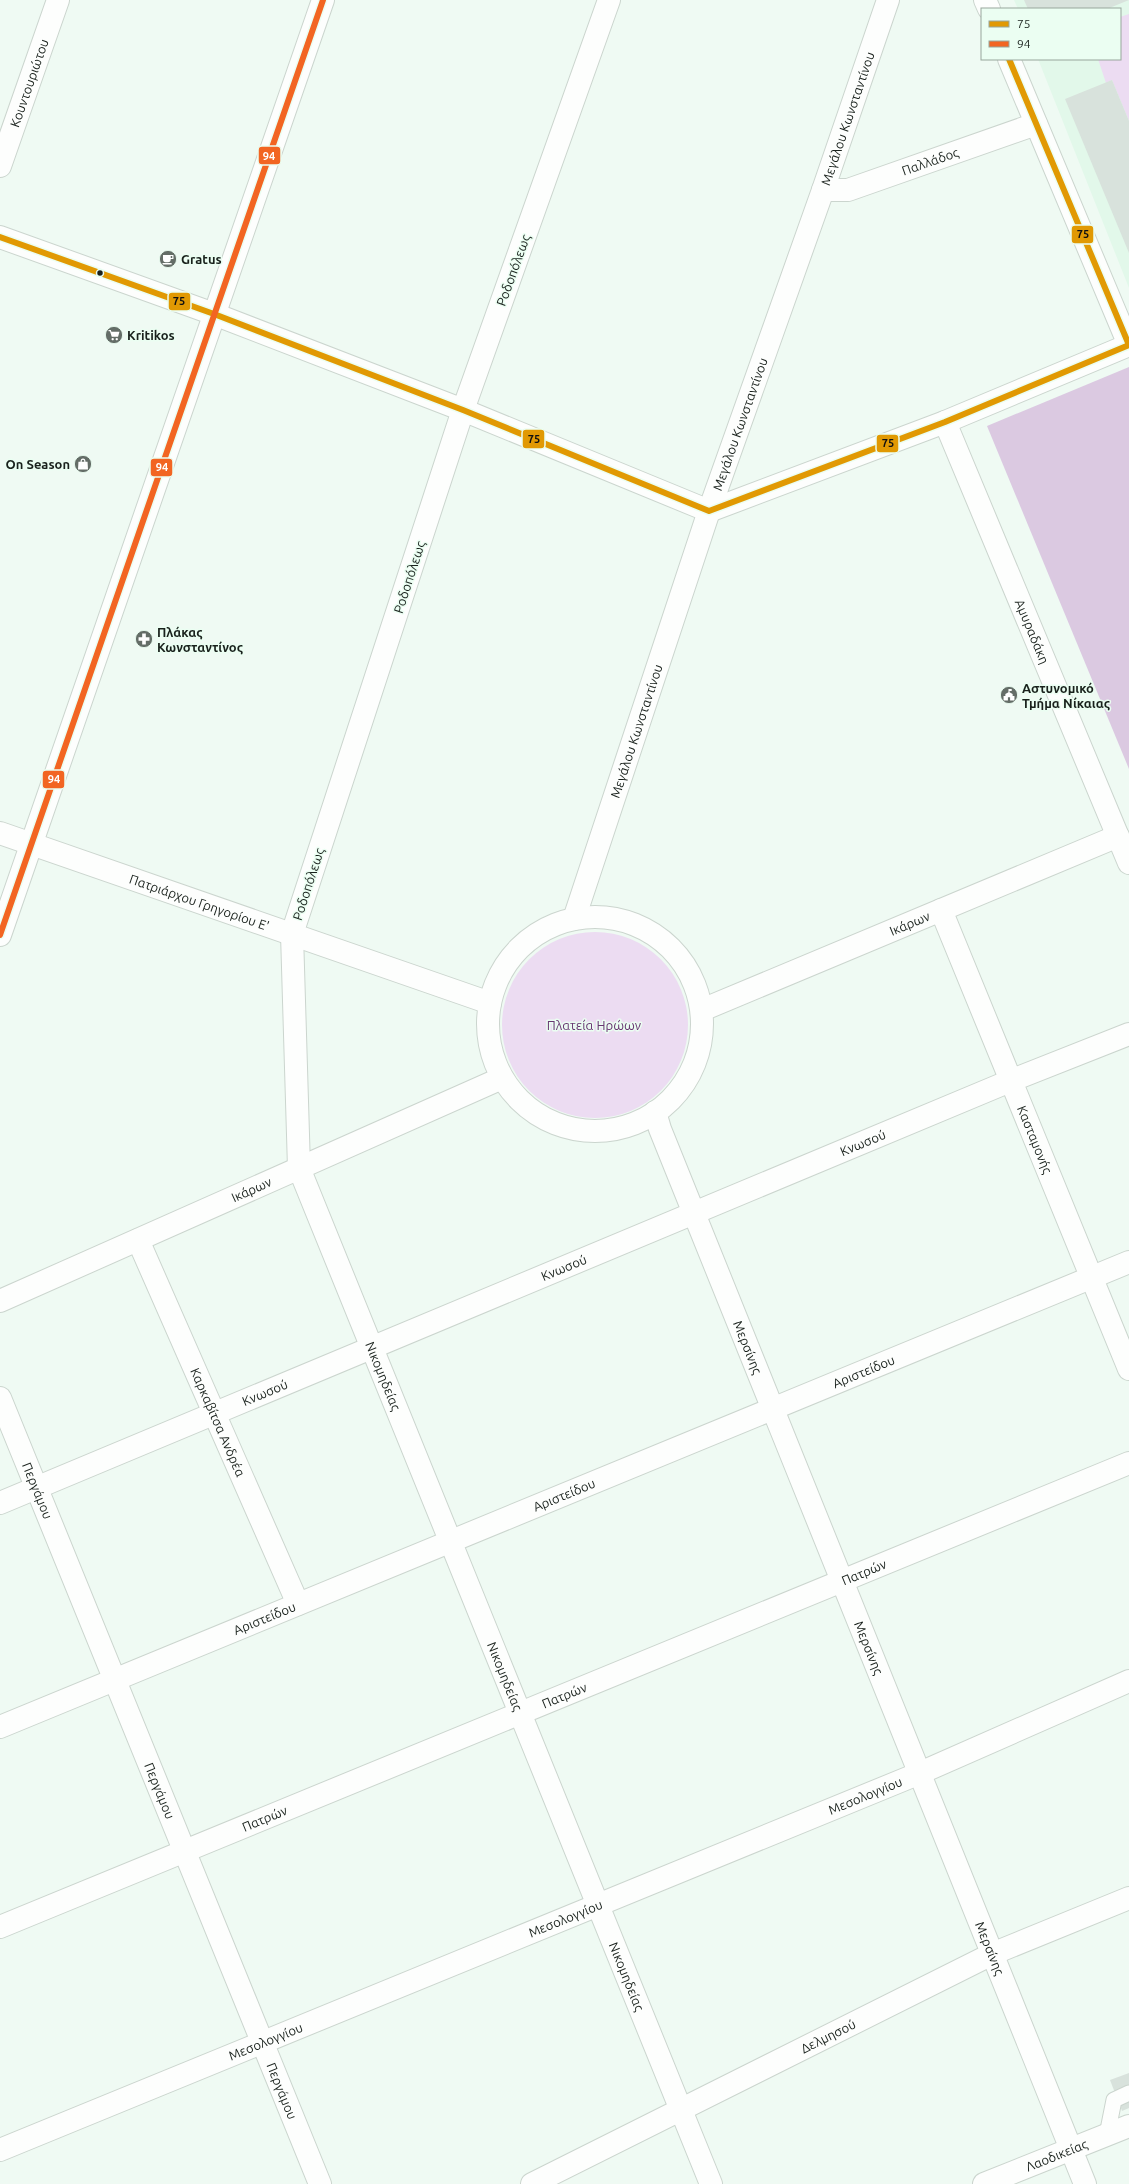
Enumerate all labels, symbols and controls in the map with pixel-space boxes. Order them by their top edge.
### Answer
legend [981,8,1121,60]
text: 75 [1017,17,1031,30]
street label: Κουντουριώτου [7,37,51,129]
text: 94 [1017,37,1031,50]
street label: Μεγάλου Κωνσταντίνου [818,50,877,187]
street label: Παλλάδος [900,145,961,178]
line badge: 94 [258,146,281,165]
text: 94 [263,150,275,162]
line badge: 75 [1071,225,1094,244]
text: 75 [1077,228,1089,240]
street label: Ροδοπόλεως [494,232,533,308]
cafe icon: Gratus [158,249,178,269]
place label: Gratus [181,252,222,266]
unlabelled marker [95,268,105,278]
line badge: 75 [168,292,191,311]
text: 75 [173,295,185,307]
supermarket icon: Kritikos [104,325,124,345]
place label: Kritikos [127,328,175,342]
street label: Μεγάλου Κωνσταντίνου [710,356,770,492]
line badge: 75 [522,429,545,449]
text: 75 [528,433,540,445]
line badge: 75 [876,434,899,453]
text: 75 [882,437,894,449]
shop icon: On Season [73,454,93,474]
place label: On Season [6,457,70,471]
line badge: 94 [150,458,173,477]
text: 94 [156,461,168,473]
street label: Ροδοπόλεως [391,539,428,615]
street label: Αμυραδάκη [1013,597,1052,666]
place label: Πλάκας Κωνσταντίνος [157,625,243,655]
pharmacy icon: Πλάκας Κωνσταντίνος [134,629,154,649]
street label: Μεγάλου Κωνσταντίνου [608,662,665,800]
place label: Αστυνομικό Τμήμα Νίκαιας [1022,681,1110,711]
public building icon: Αστυνομικό Τμήμα Νίκαιας [999,685,1019,705]
line badge: 94 [42,770,65,789]
text: 94 [48,773,60,785]
street label: Ροδοπόλεως [290,846,327,922]
street label: Πατριάρχου Γρηγορίου Ε' [128,871,271,933]
street label: Ικάρων [887,908,933,938]
park label: Πλατεία Ηρώων [547,1018,642,1032]
street label: Κασταμονής [1015,1104,1055,1176]
street label: Κνωσού [838,1127,888,1158]
street label: Ικάρων [229,1174,274,1204]
street label: Κνωσού [539,1252,589,1283]
street label: Μερσίνης [731,1318,765,1376]
street label: Νικομηδείας [363,1339,404,1413]
street label: Αριστείδου [830,1352,897,1390]
street label: Καρκαβίτσα Ανδρέα [188,1366,248,1479]
street label: Κνωσού [240,1377,290,1408]
street label: Περγάμου [20,1460,55,1521]
street label: Αριστείδου [531,1476,597,1514]
street label: Πατρών [839,1556,889,1587]
street label: Αριστείδου [231,1599,298,1637]
street label: Μερσίνης [852,1619,886,1677]
street label: Νικομηδείας [485,1640,525,1713]
street label: Πατρών [540,1679,589,1711]
street label: Περγάμου [142,1760,178,1821]
street label: Μεσολογγίου [826,1774,904,1817]
street label: Πατρών [240,1803,290,1834]
street label: Μεσολογγίου [526,1897,604,1940]
street label: Μερσίνης [973,1920,1007,1978]
street label: Νικομηδείας [607,1940,647,2014]
street label: Δελμησού [798,2016,858,2056]
street label: Μεσολογγίου [227,2020,305,2063]
street label: Περγάμου [264,2060,300,2121]
street label: Λαοδικείας [1024,2136,1090,2174]

